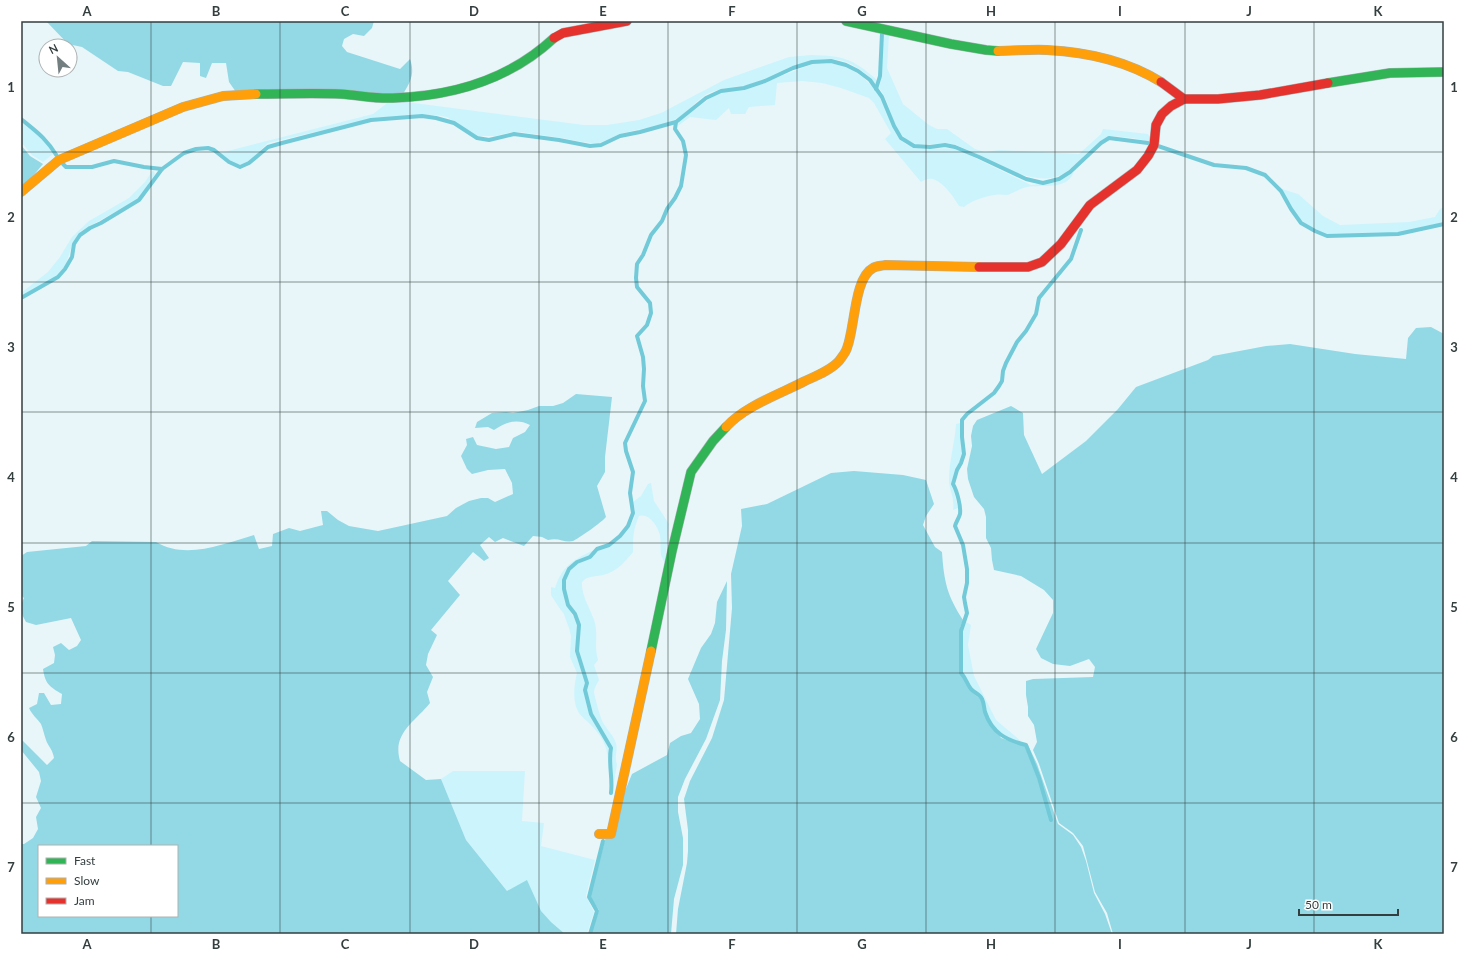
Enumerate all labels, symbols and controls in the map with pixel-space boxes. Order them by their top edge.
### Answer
text: A [81,3,92,19]
text: B [212,3,221,19]
text: C [341,3,350,19]
text: D [469,3,479,19]
text: E [599,3,607,19]
text: F [728,3,736,19]
text: G [857,3,867,19]
text: H [986,3,996,19]
text: I [1118,3,1122,19]
text: J [1246,3,1252,19]
text: K [1374,3,1384,19]
north arrow [38,38,78,78]
text: N [47,41,60,56]
text: 1 [7,79,15,95]
text: 1 [1450,79,1458,95]
text: 2 [7,209,15,225]
text: 2 [1450,209,1458,225]
text: 3 [7,339,15,355]
text: 3 [1450,339,1458,355]
text: 4 [7,469,15,485]
text: 4 [1450,469,1458,485]
text: 5 [7,599,15,615]
text: 5 [1450,599,1458,615]
text: 6 [7,729,15,745]
text: 6 [1450,729,1458,745]
legend [38,845,178,917]
text: Fast [74,853,96,868]
text: 7 [7,859,15,875]
text: 7 [1450,859,1458,875]
text: Slow [74,873,100,888]
scale bar [1299,891,1398,917]
text: Jam [74,893,95,908]
text: 50 m [1305,897,1332,912]
text: A [81,936,92,952]
text: B [212,936,221,952]
text: C [341,936,350,952]
text: D [469,936,479,952]
text: E [599,936,607,952]
text: F [728,936,736,952]
text: G [857,936,867,952]
text: H [986,936,996,952]
text: I [1118,936,1122,952]
text: J [1246,936,1252,952]
text: K [1374,936,1384,952]

